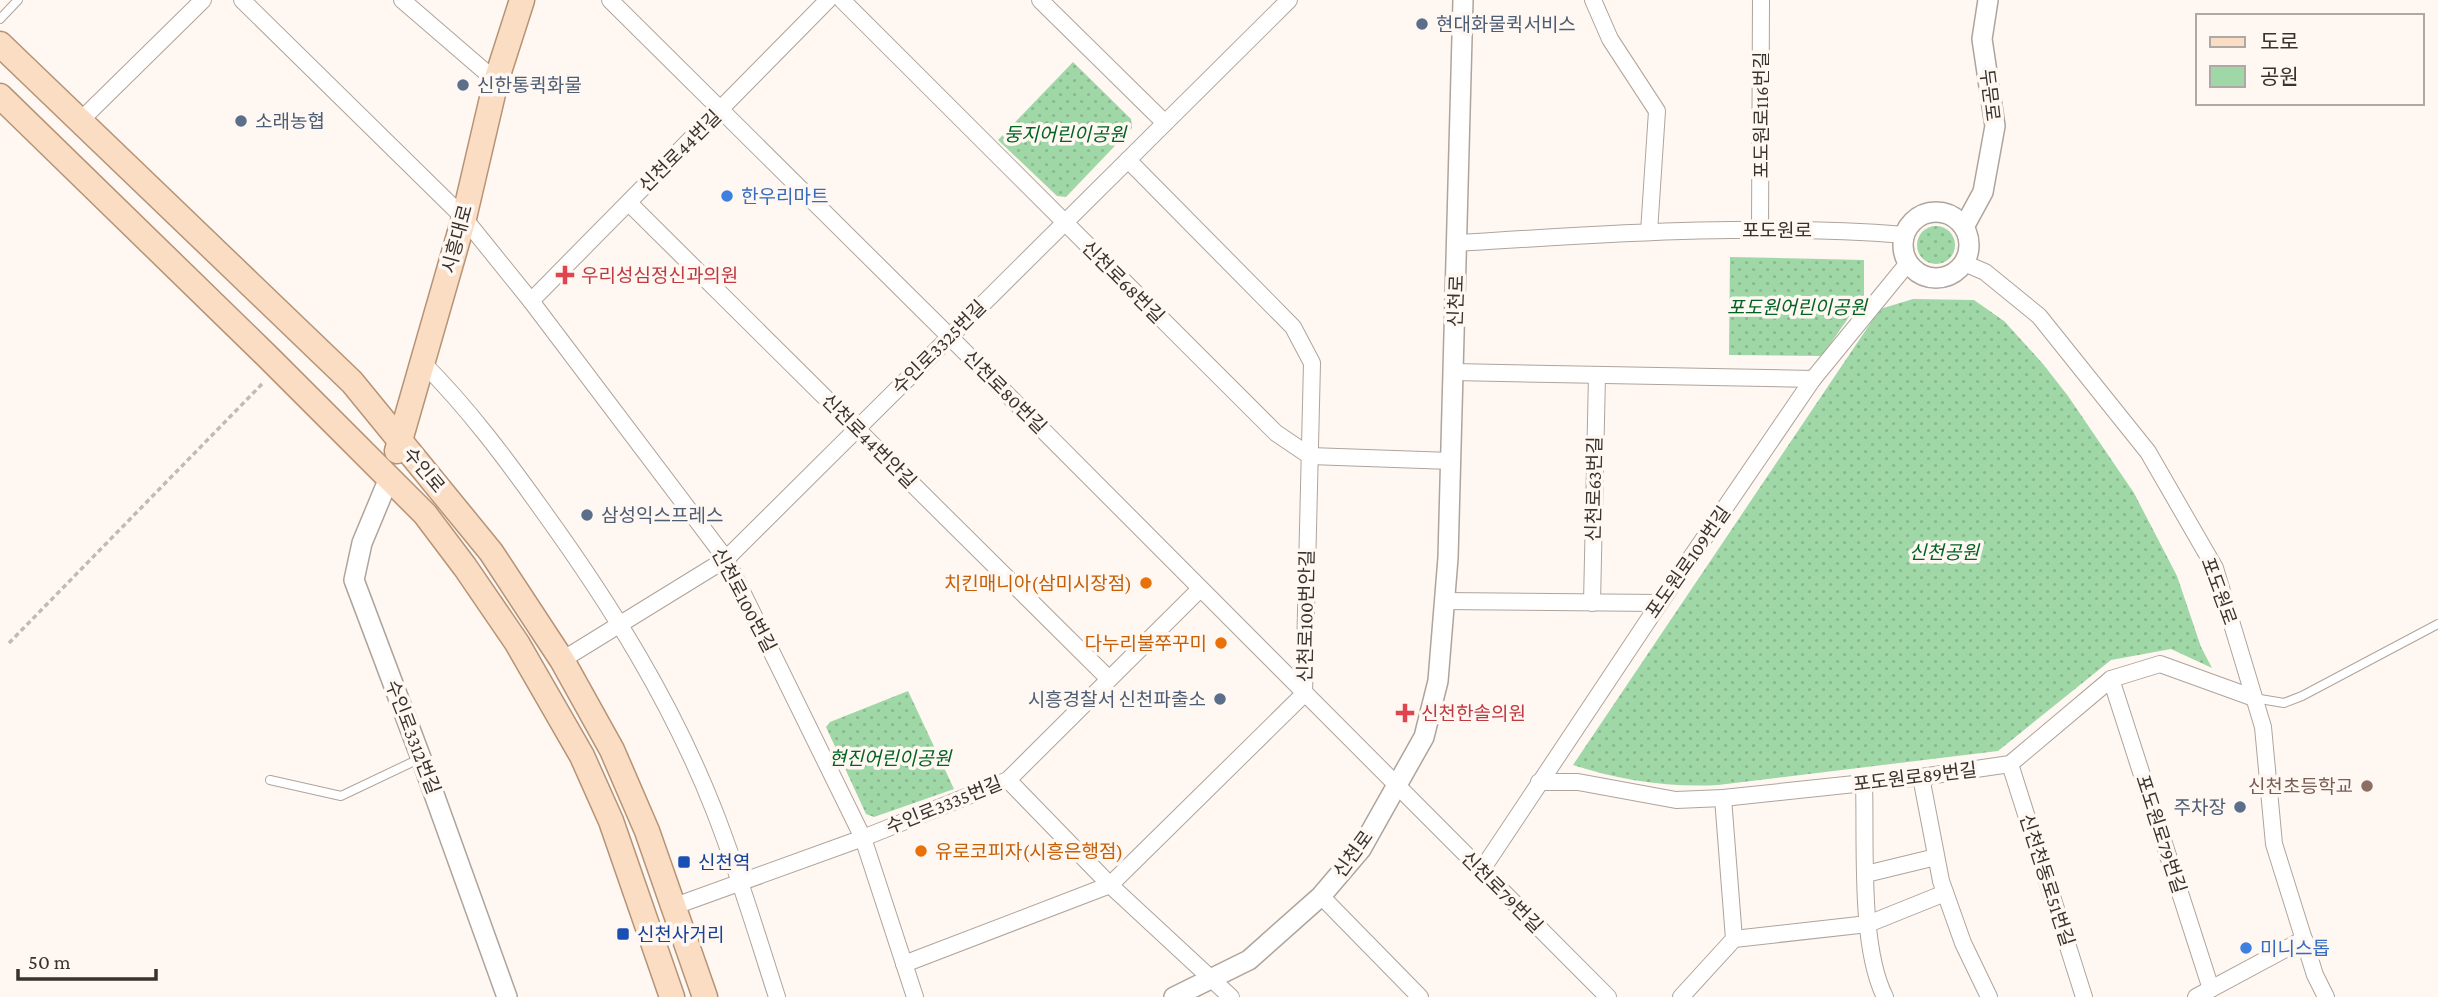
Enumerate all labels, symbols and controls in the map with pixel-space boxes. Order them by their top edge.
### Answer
place label: 현대화물퀵서비스 [1436,14,1576,35]
legend [2196,14,2424,105]
marker: 현대화물퀵서비스 [1414,16,1430,32]
text: 도로 [2260,30,2299,54]
street label: 포도원로116번길 [1751,51,1772,179]
text: 공원 [2260,65,2299,89]
street label: 두문로 [1976,68,2004,122]
place label: 신한통퀵화물 [477,75,582,96]
marker: 신한통퀵화물 [455,77,471,93]
street label: 신천로44번길 [635,106,725,196]
place label: 소래농협 [255,111,325,132]
marker: 소래농협 [233,113,249,129]
park label: 둥지어린이공원 [1004,124,1128,145]
place label: 한우리마트 [741,186,828,207]
marker: 한우리마트 [719,188,735,204]
street label: 시흥대로 [438,203,476,275]
street label: 포도원로 [1742,220,1812,241]
street label: 신천로68번길 [1078,237,1168,327]
marker: 우리성심정신과의원 [555,265,575,285]
place label: 우리성심정신과의원 [581,265,738,286]
street label: 신천로 [1445,274,1467,328]
street label: 수인로3325번길 [888,296,990,398]
park label: 포도원어린이공원 [1727,297,1868,318]
street label: 신천로80번길 [959,346,1051,438]
street label: 신천로44번안길 [818,390,920,492]
street label: 신천로63번길 [1583,436,1605,542]
street label: 수인로 [399,443,449,497]
street label: 포도원로109번길 [1642,502,1734,622]
place label: 삼성익스프레스 [601,505,723,526]
marker: 삼성익스프레스 [579,507,595,523]
park label: 신천공원 [1909,542,1980,563]
street label: 신천로100번길 [708,544,780,656]
street label: 신천로100번안길 [1294,549,1318,683]
street label: 포도원로 [2197,555,2241,627]
place label: 치킨매니아(삼미시장점) [944,573,1132,595]
marker: 치킨매니아(삼미시장점) [1138,575,1154,591]
place label: 다누리불쭈꾸미 [1085,633,1207,654]
marker: 다누리불쭈꾸미 [1213,635,1229,651]
street label: 수인로3312번길 [382,677,444,797]
place label: 시흥경찰서 신천파출소 [1028,689,1206,710]
marker: 시흥경찰서 신천파출소 [1212,691,1228,707]
marker: 신천한솔의원 [1395,703,1415,723]
place label: 신천한솔의원 [1421,703,1526,724]
park label: 현진어린이공원 [829,748,953,769]
street label: 포도원로89번길 [1852,759,1978,795]
street label: 수인로3335번길 [883,772,1005,838]
street label: 포도원로79번길 [2132,772,2190,896]
place label: 신천초등학교 [2248,776,2353,797]
marker: 신천초등학교 [2359,778,2375,794]
place label: 주차장 [2174,797,2226,818]
marker: 주차장 [2232,799,2248,815]
street label: 신천천동로51번길 [2016,811,2078,949]
street label: 신천로 [1329,827,1377,881]
place label: 유로코피자(시흥은행점) [935,841,1123,863]
marker: 유로코피자(시흥은행점) [913,843,929,859]
street label: 신천로79번길 [1457,847,1547,937]
place label: 신천역 [698,852,750,873]
marker: 신천역 [676,854,692,870]
place label: 신천사거리 [637,924,724,945]
marker: 신천사거리 [615,926,631,942]
scale bar [18,937,156,981]
place label: 미니스톱 [2260,938,2330,959]
marker: 미니스톱 [2238,940,2254,956]
text: 50 m [28,950,71,974]

